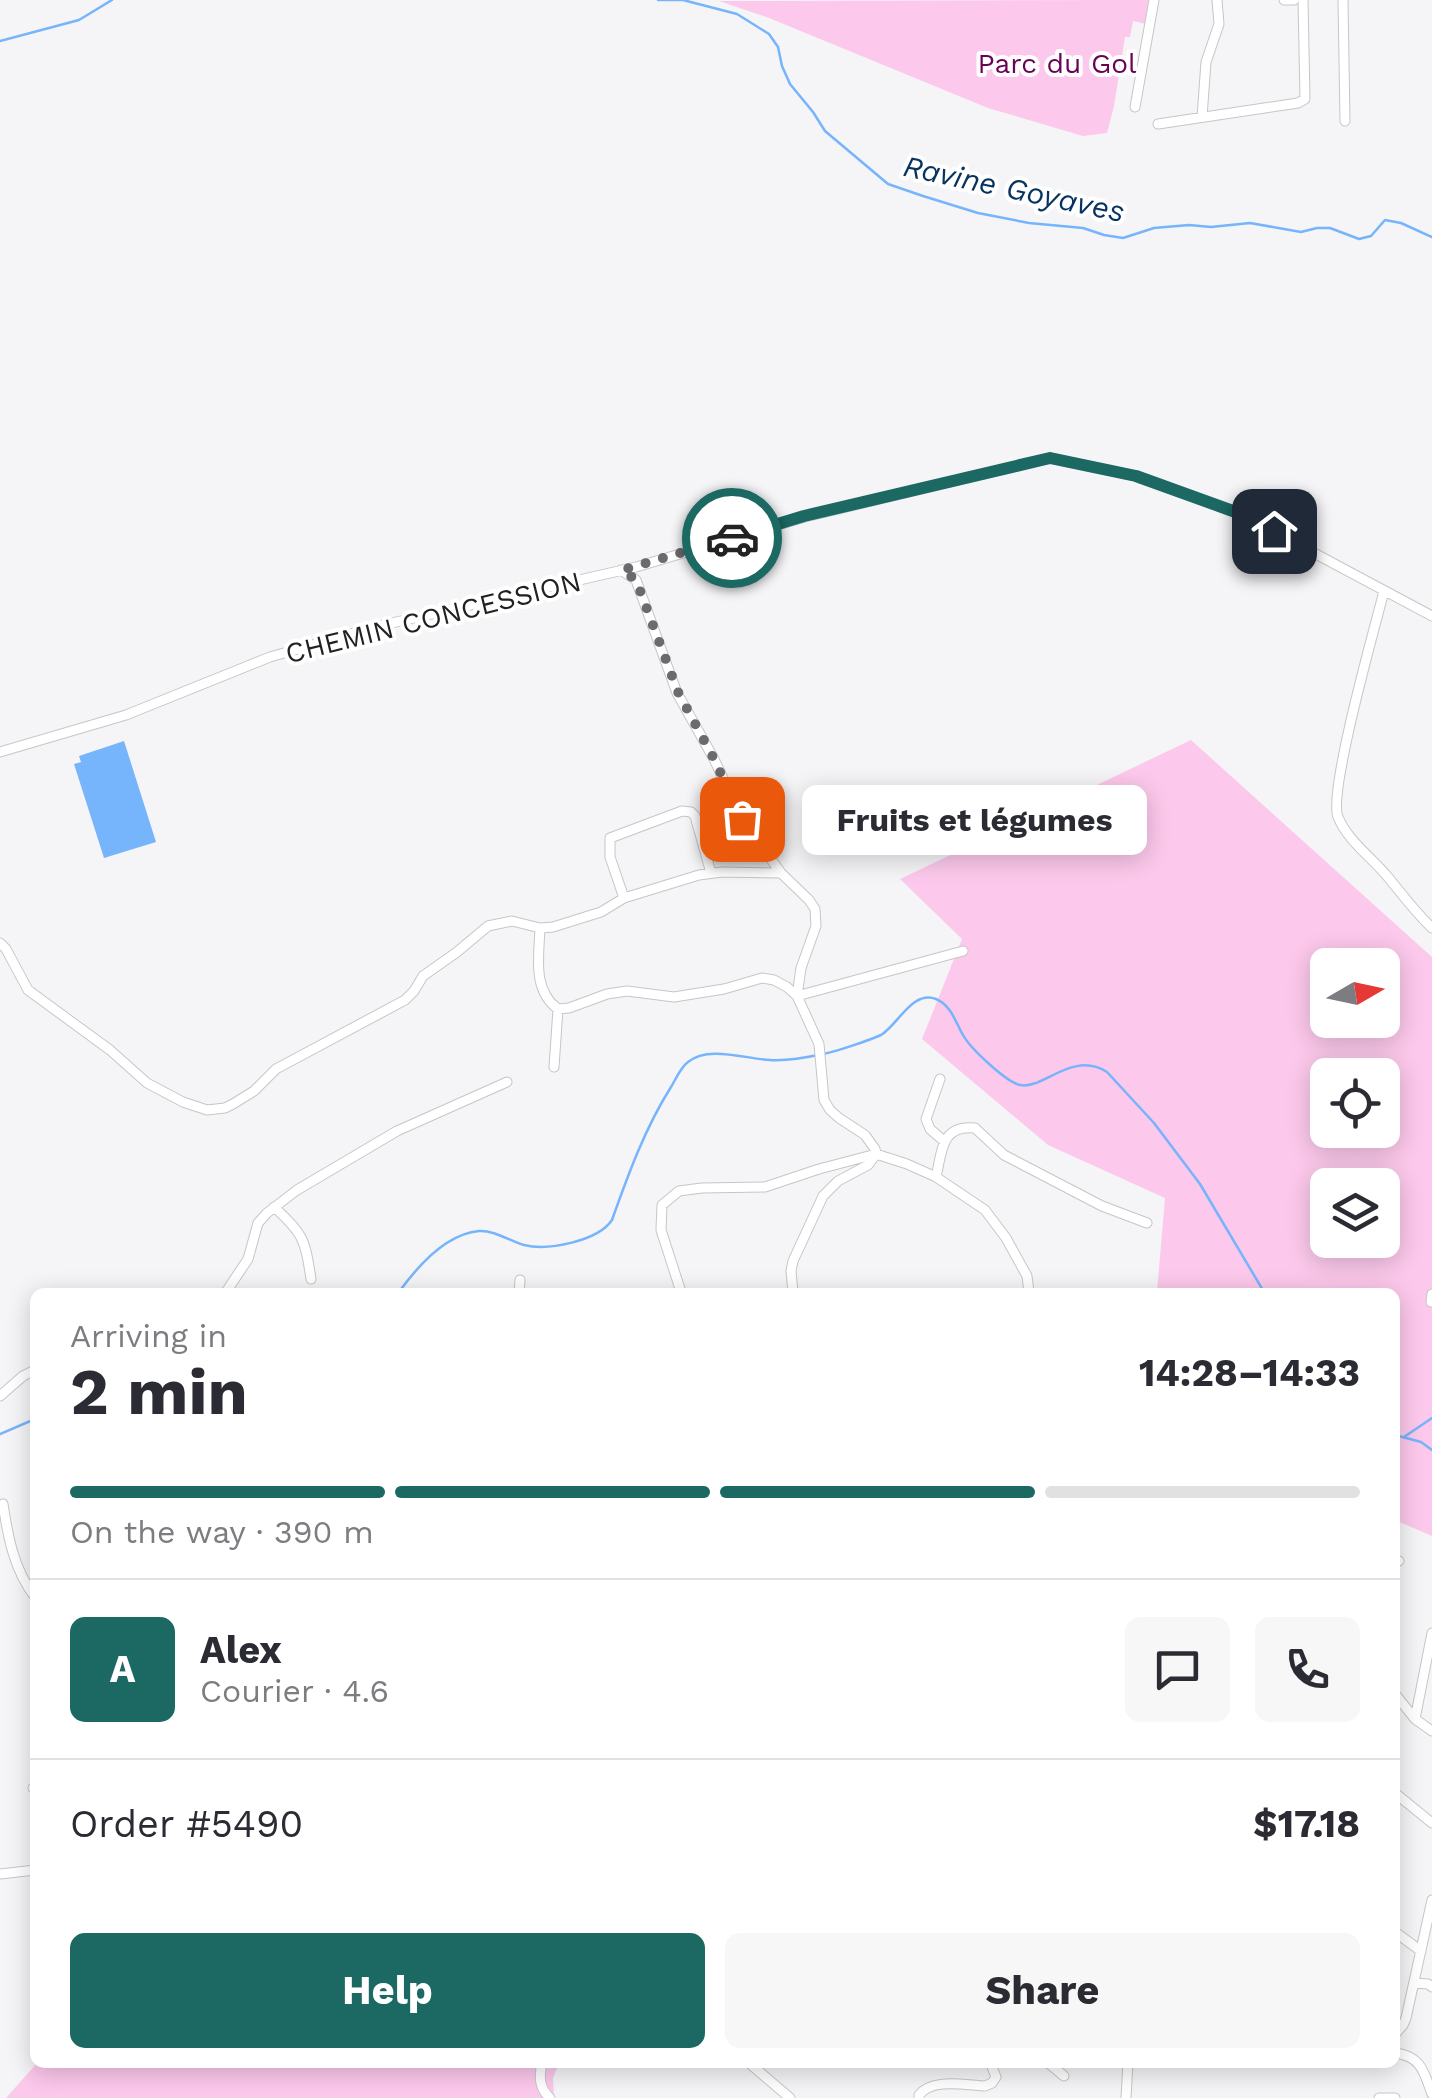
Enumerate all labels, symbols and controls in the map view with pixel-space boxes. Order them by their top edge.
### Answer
park label: Parc du Gol [977,47,1137,80]
water label: Ravine Goyaves [900,148,1128,229]
courier [682,488,782,588]
pin [1232,489,1317,574]
icon: home [1247,504,1302,559]
icon: car [705,511,760,566]
street label: CHEMIN CONCESSION [282,565,584,670]
pin [700,777,785,862]
callout: Fruits et légumes [802,784,1147,854]
icon: bag [715,792,770,847]
text: Fruits et légumes [836,801,1113,839]
north arrow [1310,948,1400,1038]
map controls [1310,948,1400,1258]
button: locate [1310,1058,1400,1148]
button: layers [1310,1168,1400,1258]
text: Arriving in [70,1317,227,1355]
text: 14:28–14:33 [1139,1351,1360,1395]
text: 2 min [70,1354,248,1430]
text: On the way · 390 m [70,1513,374,1551]
button: chat [1125,1617,1230,1722]
button: phone [1255,1617,1360,1722]
text: Alex [200,1628,282,1672]
text: A [110,1647,135,1691]
text: Courier · 4.6 [200,1672,389,1710]
text: Order #5490 [70,1802,303,1846]
text: $17.18 [1253,1802,1360,1846]
button: Help [70,1933,705,2048]
button: Share [725,1933,1360,2048]

